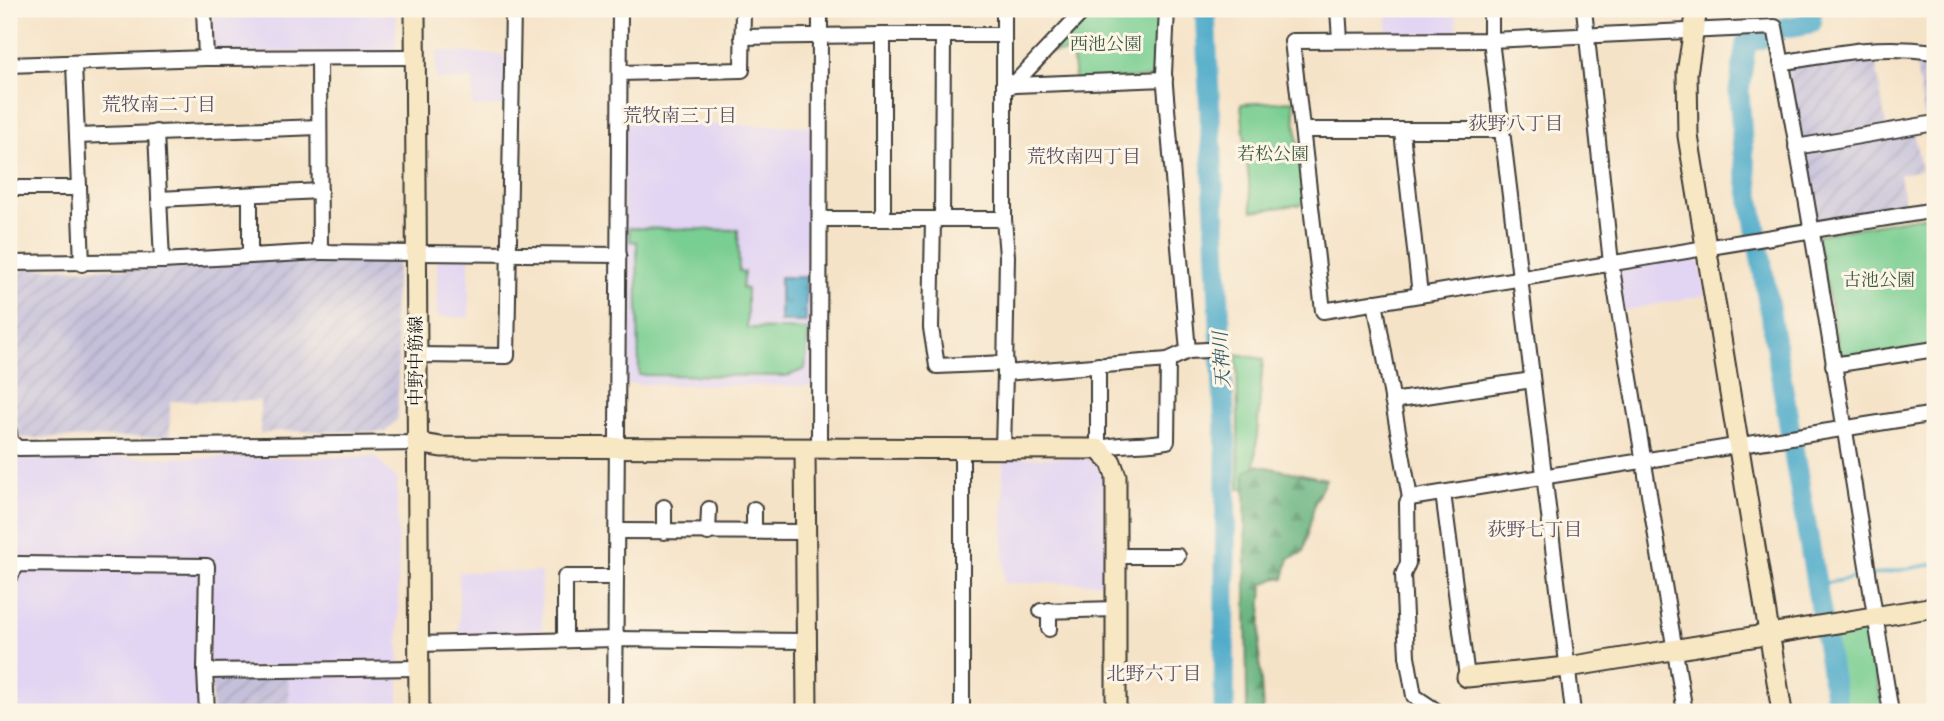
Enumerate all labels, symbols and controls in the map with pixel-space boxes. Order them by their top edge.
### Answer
park label: 西池公園 [1070,33,1142,55]
district label: 荒牧南二丁目 [102,93,216,116]
district label: 荒牧南三丁目 [623,104,737,127]
district label: 荻野八丁目 [1468,112,1564,135]
park label: 若松公園 [1237,143,1309,165]
district label: 荒牧南四丁目 [1027,145,1141,168]
park label: 古池公園 [1843,269,1915,291]
street label: 中野中筋線 [405,316,427,406]
water label: 天神川 [1208,329,1234,389]
district label: 荻野七丁目 [1487,518,1583,541]
district label: 北野六丁目 [1106,662,1202,685]

